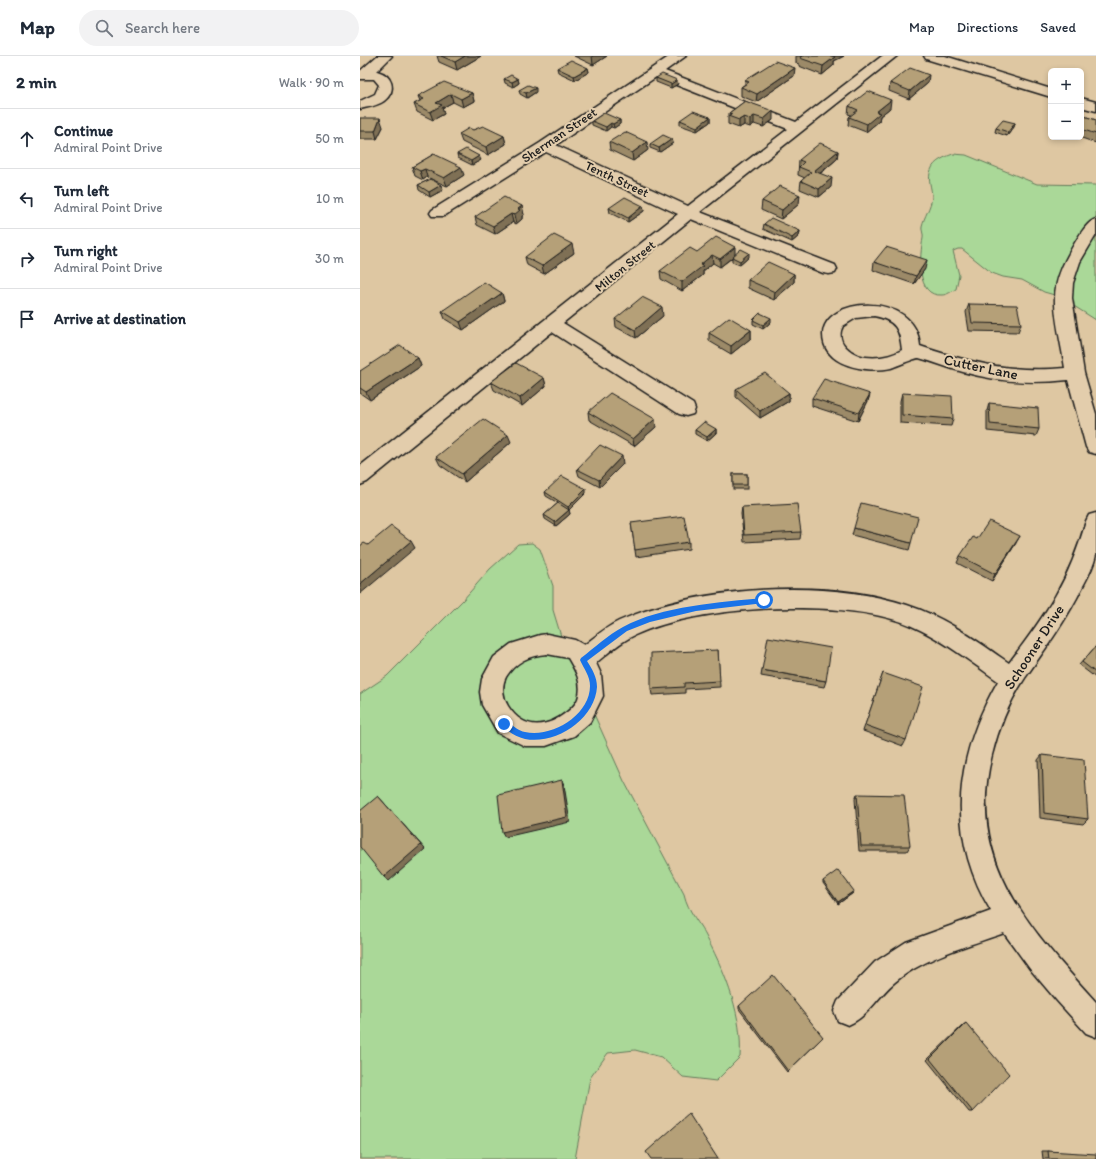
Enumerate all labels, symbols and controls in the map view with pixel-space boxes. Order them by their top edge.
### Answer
search box [79,10,359,46]
text: Map [20,16,55,39]
icon: search [93,17,115,39]
text: Search here [125,19,200,37]
text: Map [909,19,935,36]
text: Directions [957,19,1018,36]
text: Saved [1040,19,1076,36]
map controls [1048,68,1084,140]
button: + [1048,68,1084,104]
text: 2 min [16,72,56,92]
text: Walk · 90 m [279,75,344,90]
street label: Sherman Street [518,104,600,166]
button: − [1048,104,1084,140]
text: Continue [54,122,113,140]
icon: ahead [16,128,38,150]
text: 50 m [315,131,344,146]
text: Admiral Point Drive [54,140,163,155]
street label: Tenth Street [583,158,651,200]
text: Turn left [54,182,109,200]
icon: left [16,188,38,210]
text: 10 m [316,191,344,206]
text: Admiral Point Drive [54,200,163,215]
street label: Milton Street [592,237,658,295]
text: Turn right [54,242,118,260]
icon: right [16,248,38,270]
text: 30 m [315,251,344,266]
text: Admiral Point Drive [54,260,163,275]
icon: arrive [16,308,38,330]
text: Arrive at destination [54,310,186,328]
street label: Cutter Lane [942,350,1020,384]
route start [755,591,773,609]
street label: Schooner Drive [1000,601,1068,693]
route end [495,715,513,733]

